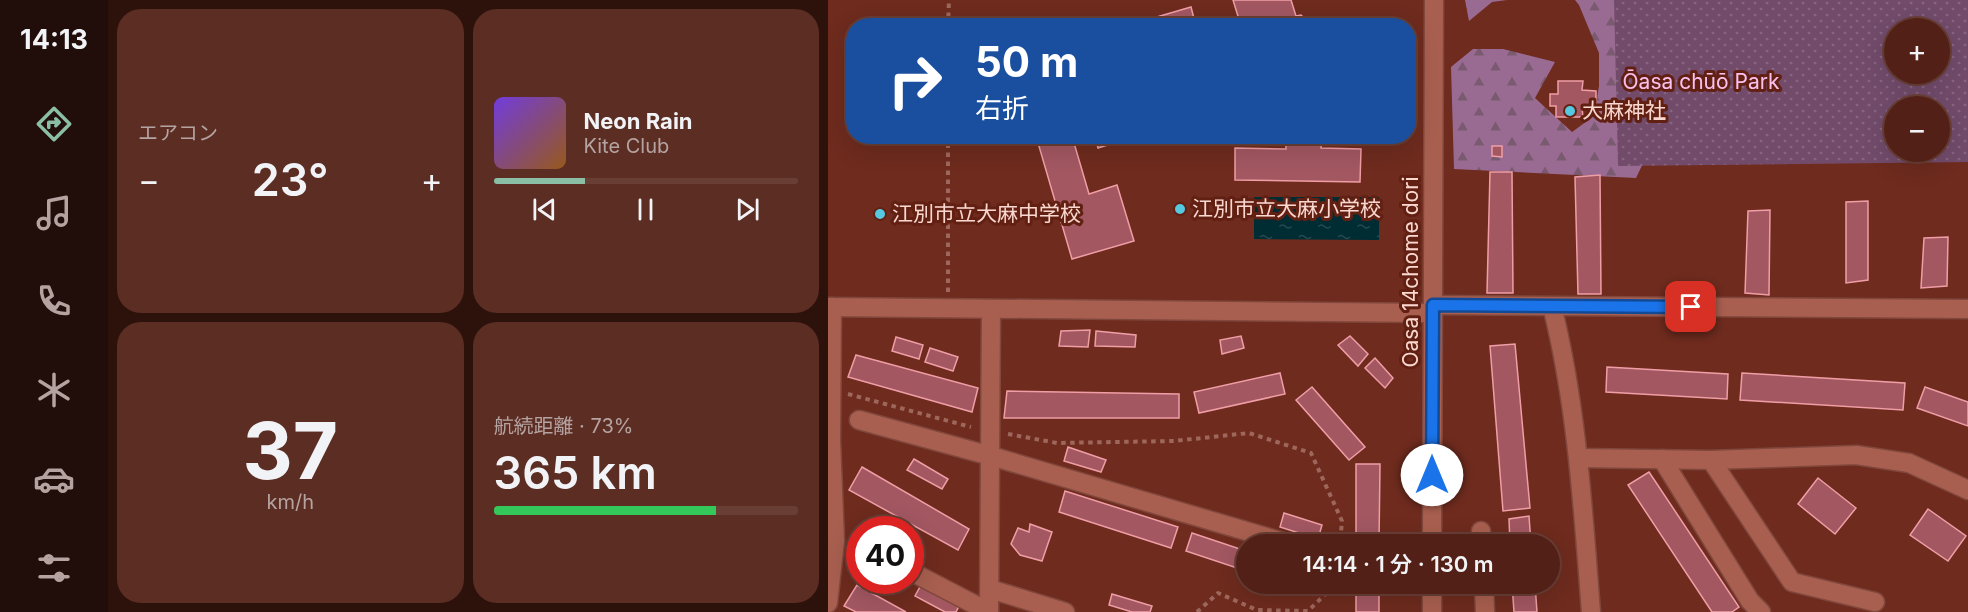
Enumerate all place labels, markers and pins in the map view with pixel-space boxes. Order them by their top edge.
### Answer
place label: 大麻神社 [1582,98,1666,123]
marker: 大麻神社 [1563,104,1577,118]
place label: 江別市立大麻小学校 [1192,196,1381,221]
place label: 江別市立大麻中学校 [892,201,1081,226]
marker: 江別市立大麻小学校 [1173,202,1187,216]
marker: 江別市立大麻中学校 [873,207,887,221]
pin [1665,281,1716,332]

